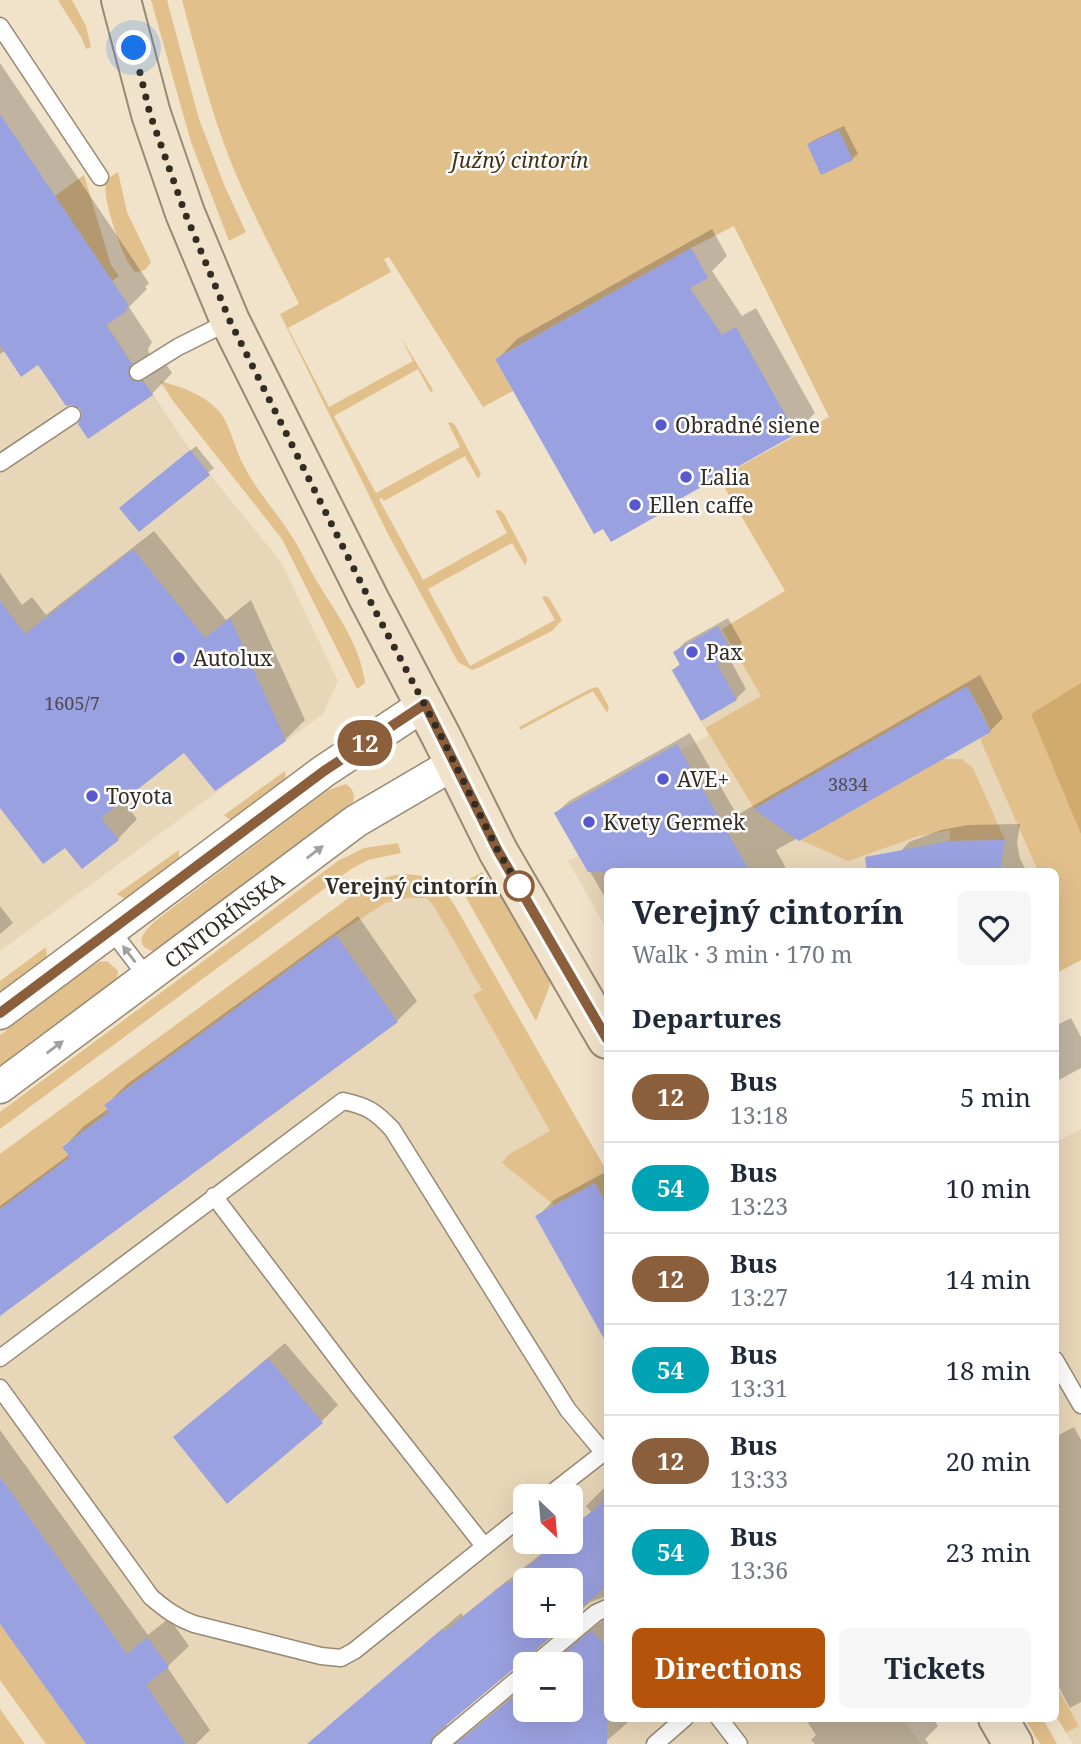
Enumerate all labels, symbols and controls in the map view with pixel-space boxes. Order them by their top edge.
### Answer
your location [116,30,151,65]
park label: Južný cintorín [447,146,589,174]
place label: Obradné siene [675,411,820,439]
marker: Obradné siene [653,417,669,433]
place label: Ľalia [700,463,750,491]
marker: Ľalia [678,469,694,485]
place label: Ellen caffe [649,491,754,519]
marker: Ellen caffe [627,497,643,513]
place label: Pax [706,638,744,666]
place label: Autolux [193,644,273,672]
marker: Pax [684,644,700,660]
marker: Autolux [171,650,187,666]
house number: 1605/7 [44,691,100,715]
line badge: 12 [334,720,396,766]
text: 12 [351,726,379,759]
place label: AVE+ [677,765,729,793]
marker: AVE+ [655,771,671,787]
house number: 3834 [828,772,868,796]
place label: Toyota [106,782,173,810]
marker: Toyota [84,788,100,804]
place label: Kvety Germek [603,808,746,836]
marker: Kvety Germek [581,814,597,830]
one-way arrow [306,845,324,859]
street label: CINTORÍNSKA [158,866,290,974]
marker: Verejný cintorín [504,871,534,901]
place label: Verejný cintorín [325,872,498,900]
text: Verejný cintorín [632,889,904,934]
button: heart [957,891,1031,965]
text: Walk · 3 min · 170 m [632,938,852,970]
one-way arrow [121,945,136,963]
text: Departures [632,1000,782,1036]
one-way arrow [45,1039,63,1054]
text: Bus [730,1063,777,1099]
text: 5 min [960,1079,1031,1115]
text: 12 [657,1080,684,1113]
text: 13:18 [730,1099,788,1131]
text: Bus [730,1154,777,1190]
text: 10 min [946,1170,1031,1206]
text: 54 [657,1171,684,1204]
text: 13:23 [730,1190,788,1222]
text: Bus [730,1245,777,1281]
text: 14 min [946,1261,1031,1297]
text: 12 [657,1262,684,1295]
text: 13:27 [730,1281,788,1313]
text: Bus [730,1336,777,1372]
text: 18 min [946,1352,1031,1388]
text: 54 [657,1353,684,1386]
text: 13:31 [730,1372,788,1404]
text: Bus [730,1427,777,1463]
text: 20 min [946,1443,1031,1479]
text: 12 [657,1444,684,1477]
text: 13:33 [730,1463,788,1495]
north arrow [513,1484,583,1554]
map controls [513,1484,583,1722]
text: Bus [730,1518,777,1554]
text: 23 min [946,1534,1031,1570]
text: 54 [657,1535,684,1568]
text: 13:36 [730,1554,788,1586]
button: + [513,1568,583,1638]
button: Directions [632,1628,825,1708]
button: Tickets [839,1628,1031,1708]
button: − [513,1652,583,1722]

